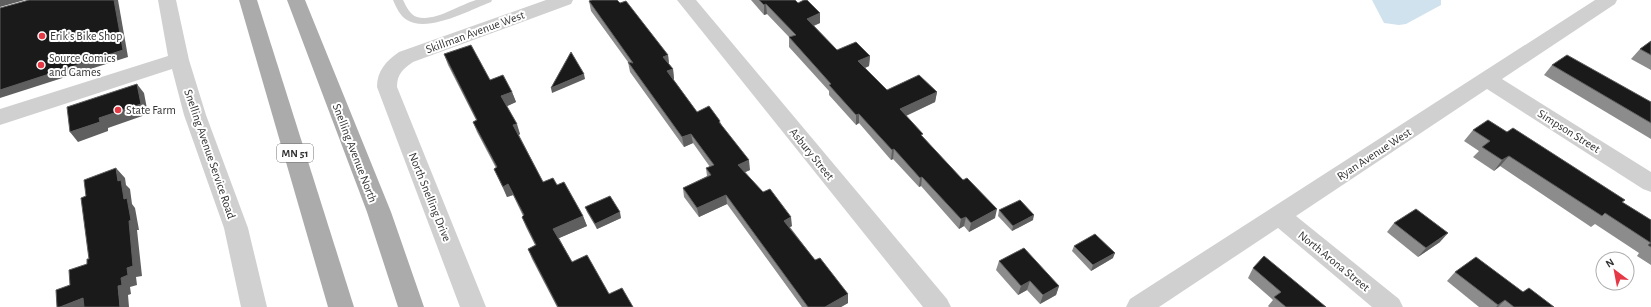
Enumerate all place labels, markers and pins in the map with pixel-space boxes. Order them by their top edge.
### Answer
place label: Erik's Bike Shop [50,30,122,42]
marker: Erik's Bike Shop [37,31,47,41]
place label: Source Comics and Games [49,52,116,78]
marker: Source Comics and Games [36,60,46,70]
place label: State Farm [126,104,176,116]
marker: State Farm [113,105,123,115]

